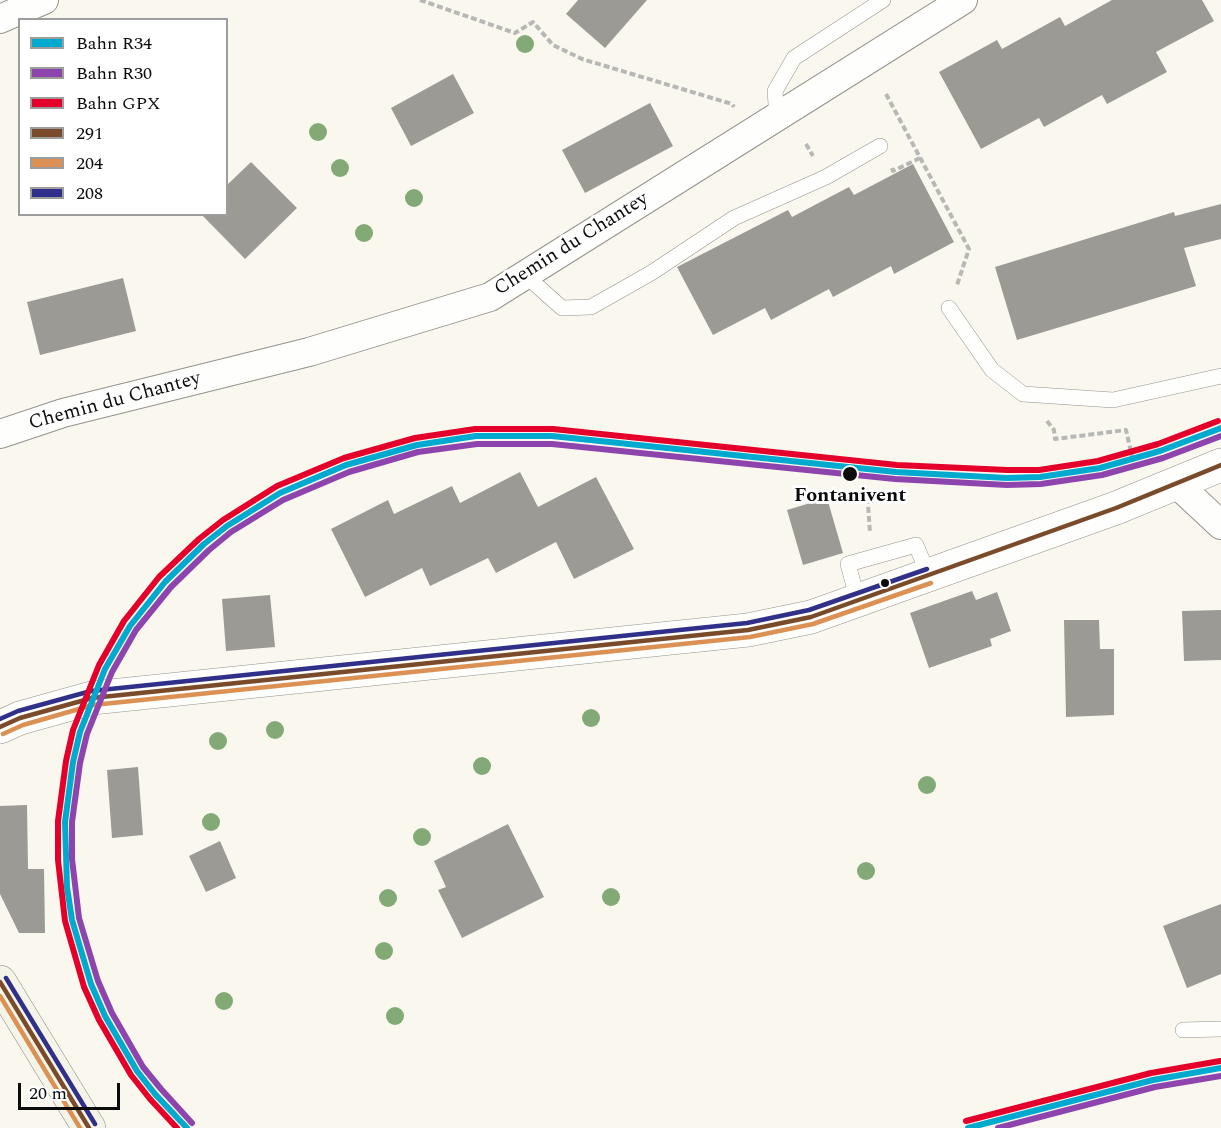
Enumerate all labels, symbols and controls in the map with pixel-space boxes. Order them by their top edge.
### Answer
legend [18,18,228,216]
text: Bahn R34 [76,30,152,57]
text: Bahn R30 [76,60,152,87]
text: Bahn GPX [76,90,160,117]
text: 291 [76,120,103,147]
text: 204 [76,150,103,177]
text: 208 [76,180,103,207]
street label: Chemin du Chantey [491,188,653,302]
street label: Chemin du Chantey [26,367,204,437]
marker: Fontanivent [841,465,859,483]
place label: Fontanivent [794,485,906,509]
unlabelled marker [879,577,891,589]
scale bar [21,1071,123,1109]
text: 20 m [29,1080,67,1107]

